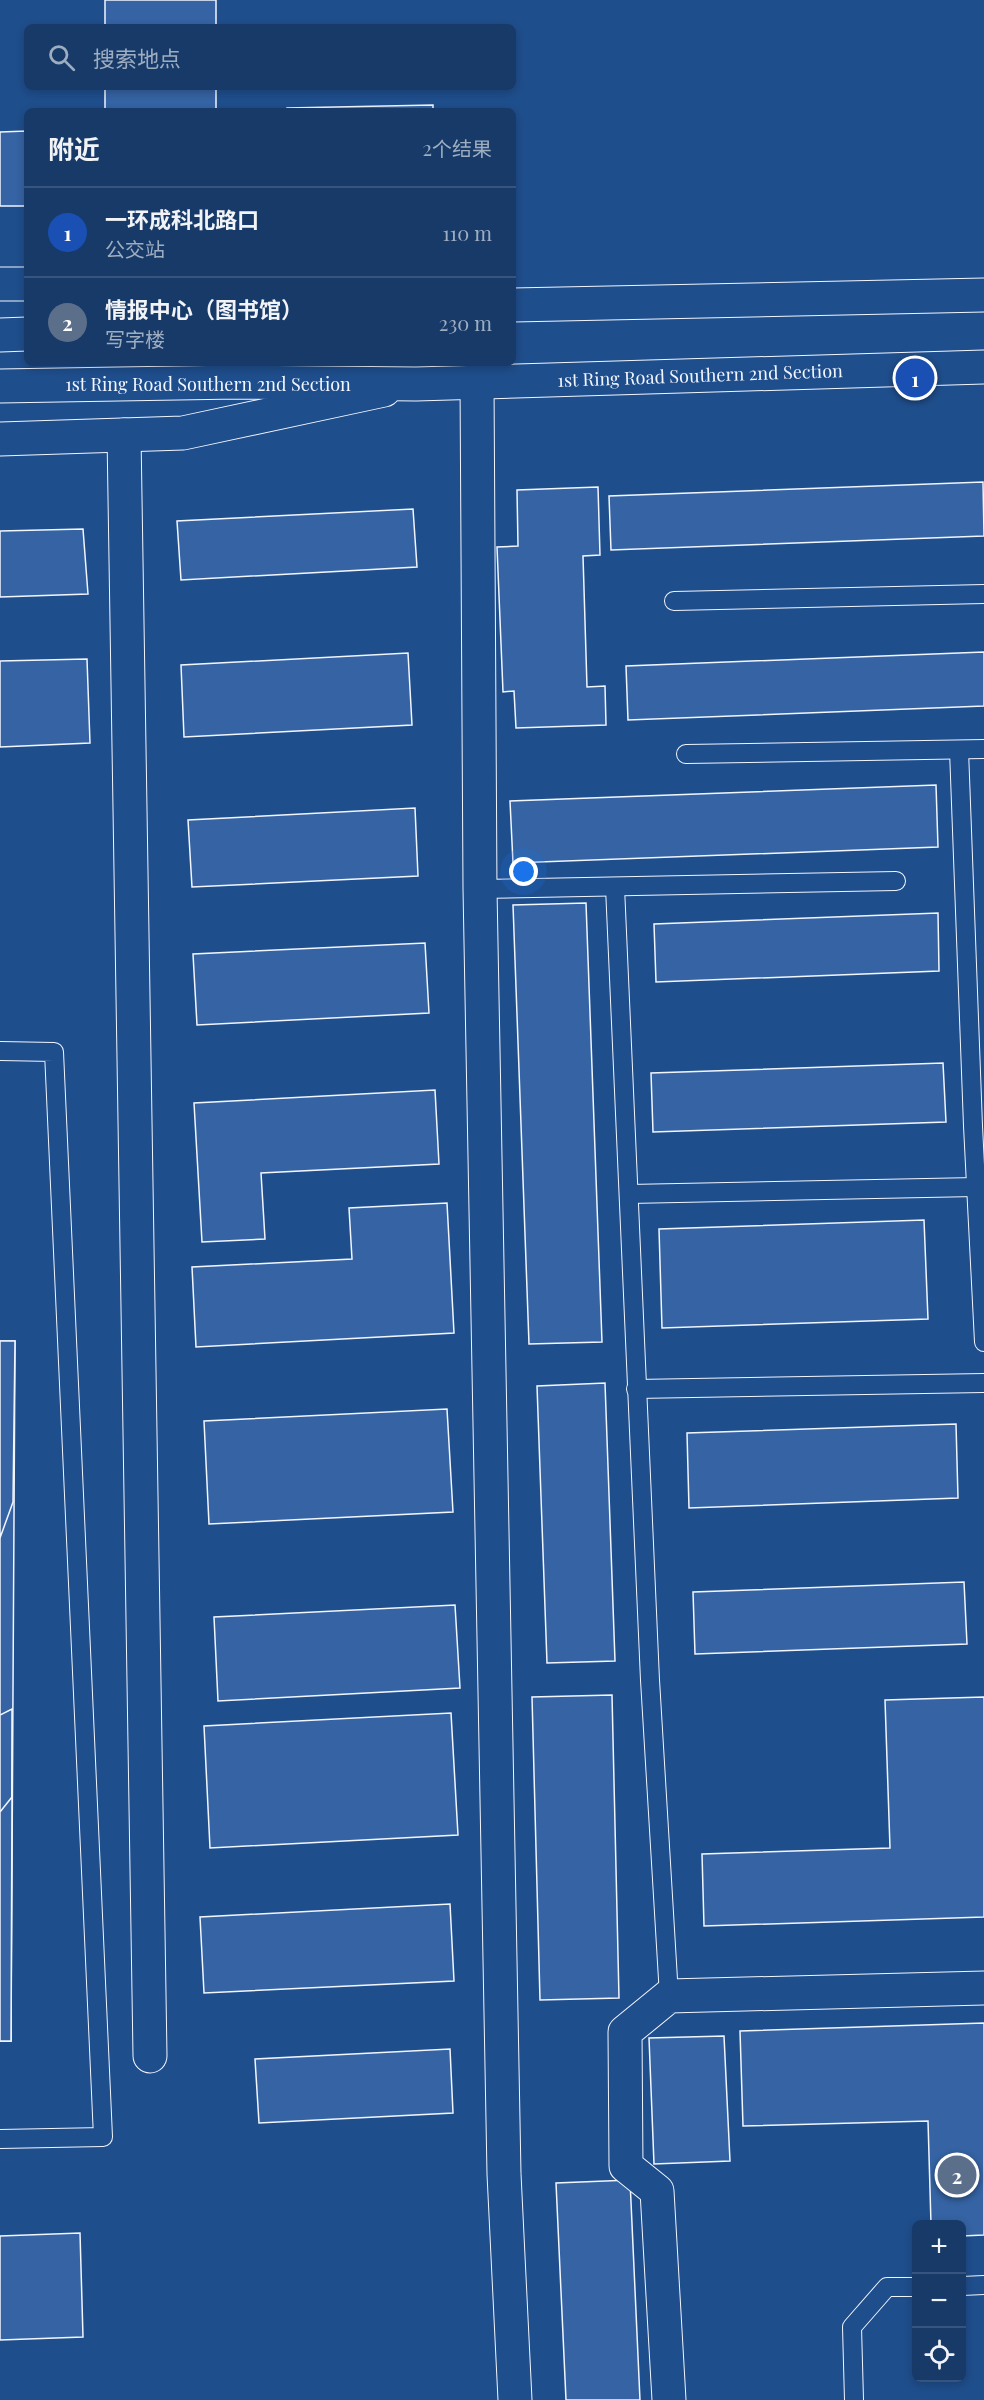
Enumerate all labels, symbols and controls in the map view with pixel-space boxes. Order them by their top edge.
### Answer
search box [24,24,516,90]
icon: search [45,41,78,74]
text: 搜索地点 [93,43,181,73]
text: 附近 [48,131,100,166]
text: 2个结果 [422,134,492,161]
text: 一环成科北路口 [105,204,259,234]
text: 1 [64,219,71,246]
text: 110 m [442,219,492,246]
text: 公交站 [105,235,165,262]
text: 情报中心（图书馆） [105,294,303,324]
text: 2 [62,309,73,336]
text: 230 m [439,309,492,336]
text: 写字楼 [105,325,165,352]
pin: 1 [896,356,934,400]
street label: 1st Ring Road Southern 2nd Section [557,358,843,392]
street label: 1st Ring Road Southern 2nd Section [65,372,351,396]
your location [509,857,538,886]
pin: 2 [938,2152,976,2198]
map controls [912,2220,966,2382]
button: + [912,2220,966,2274]
button: − [912,2274,966,2328]
button: locate [912,2328,966,2382]

